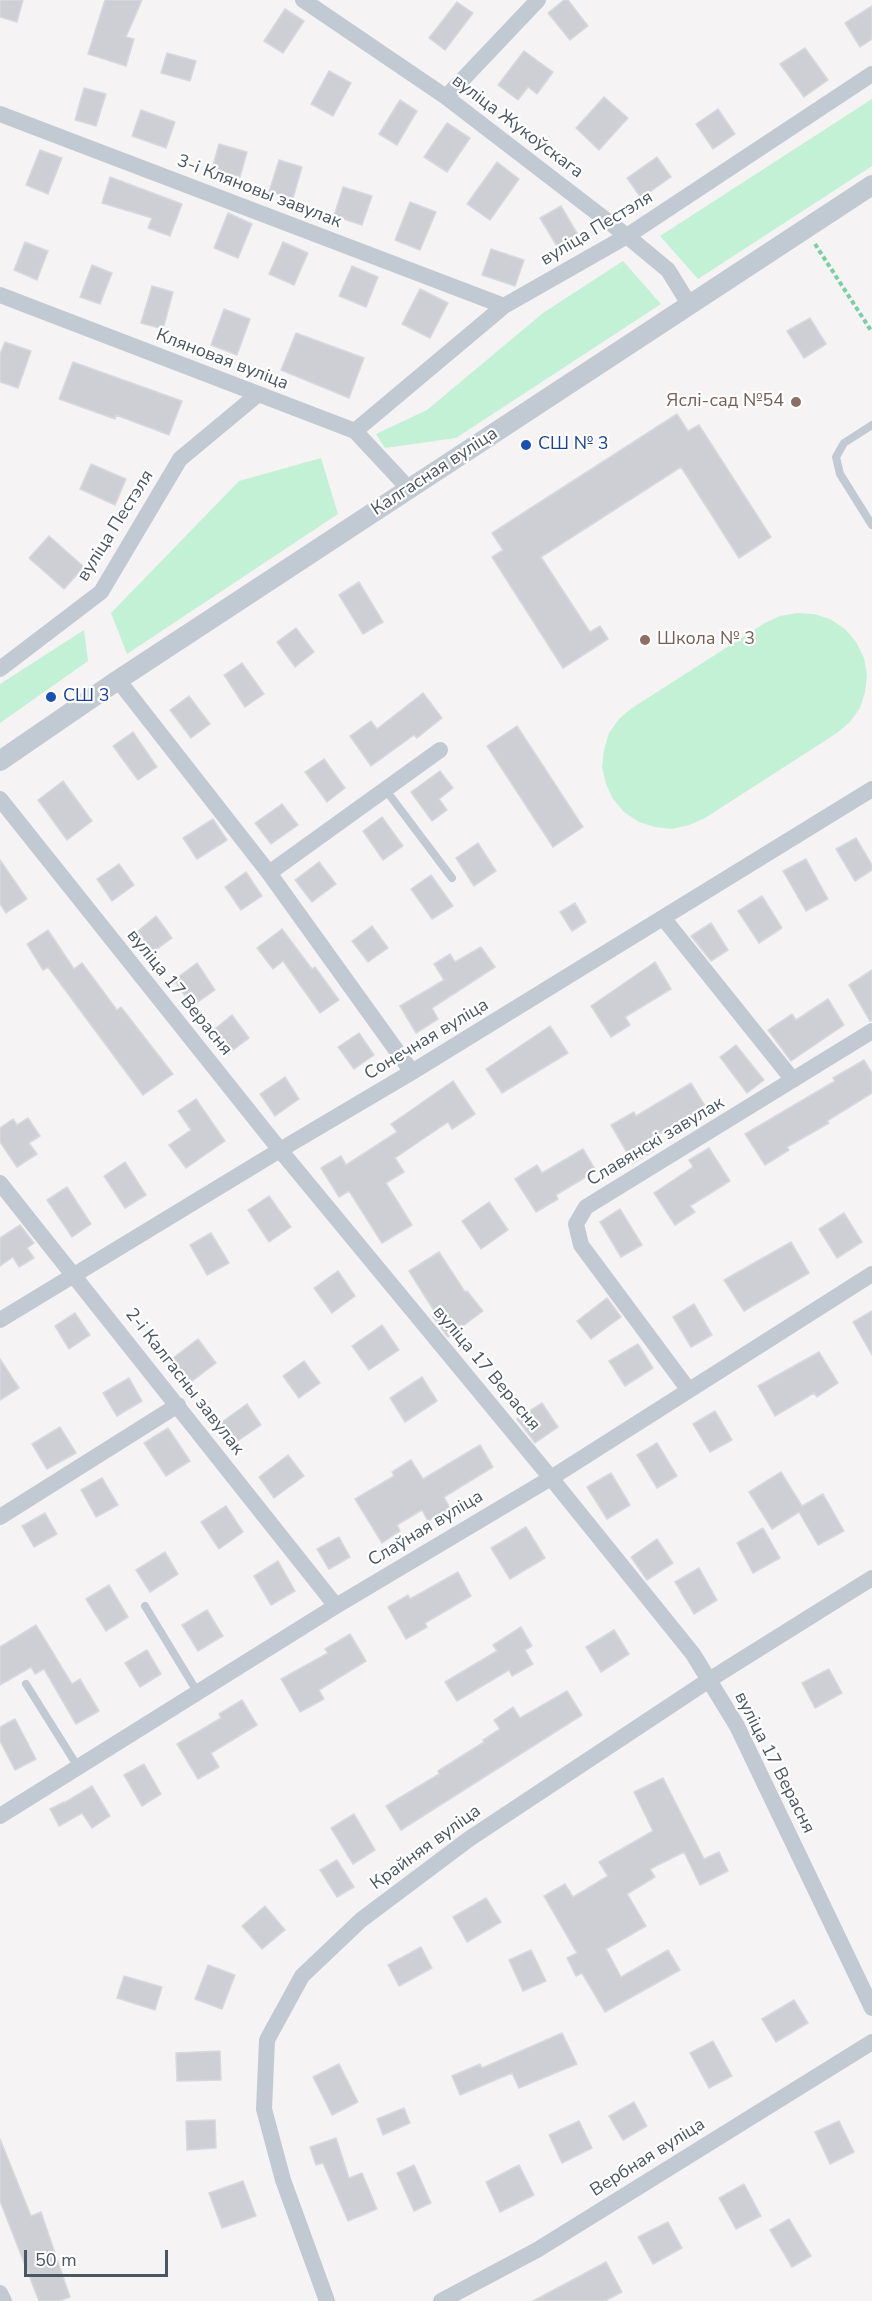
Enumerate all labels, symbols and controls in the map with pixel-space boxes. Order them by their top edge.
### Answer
street label: вуліца Жукоўскага [447,71,587,183]
street label: 3-і Кляновы завулак [174,151,344,233]
street label: вуліца Пестэля [537,187,657,271]
street label: Кляновая вуліца [153,325,291,395]
place label: Яслі-сад №54 [666,391,784,413]
marker: Яслі-сад №54 [789,395,803,409]
street label: Калгасная вуліца [368,423,502,521]
place label: СШ № 3 [538,434,609,456]
marker: СШ № 3 [519,438,533,452]
street label: вуліца Пестэля [73,466,159,586]
place label: Школа № 3 [657,629,755,651]
marker: Школа № 3 [638,633,652,647]
place label: СШ 3 [63,686,109,708]
marker: СШ 3 [44,690,58,704]
street label: вуліца 17 Верасня [122,926,236,1060]
street label: Сонечная вуліца [361,994,493,1086]
street label: Славянскі завулак [584,1093,728,1191]
street label: вуліца 17 Верасня [428,1302,544,1436]
street label: 2-і Калгасны завулак [120,1304,248,1460]
street label: Слаўная вуліца [365,1486,487,1572]
street label: вуліца 17 Верасня [729,1689,819,1837]
street label: Крайняя вуліца [367,1801,485,1895]
street label: Вербная вуліца [587,2114,709,2202]
scale bar [27,2238,171,2276]
text: 50 m [35,2248,77,2272]

